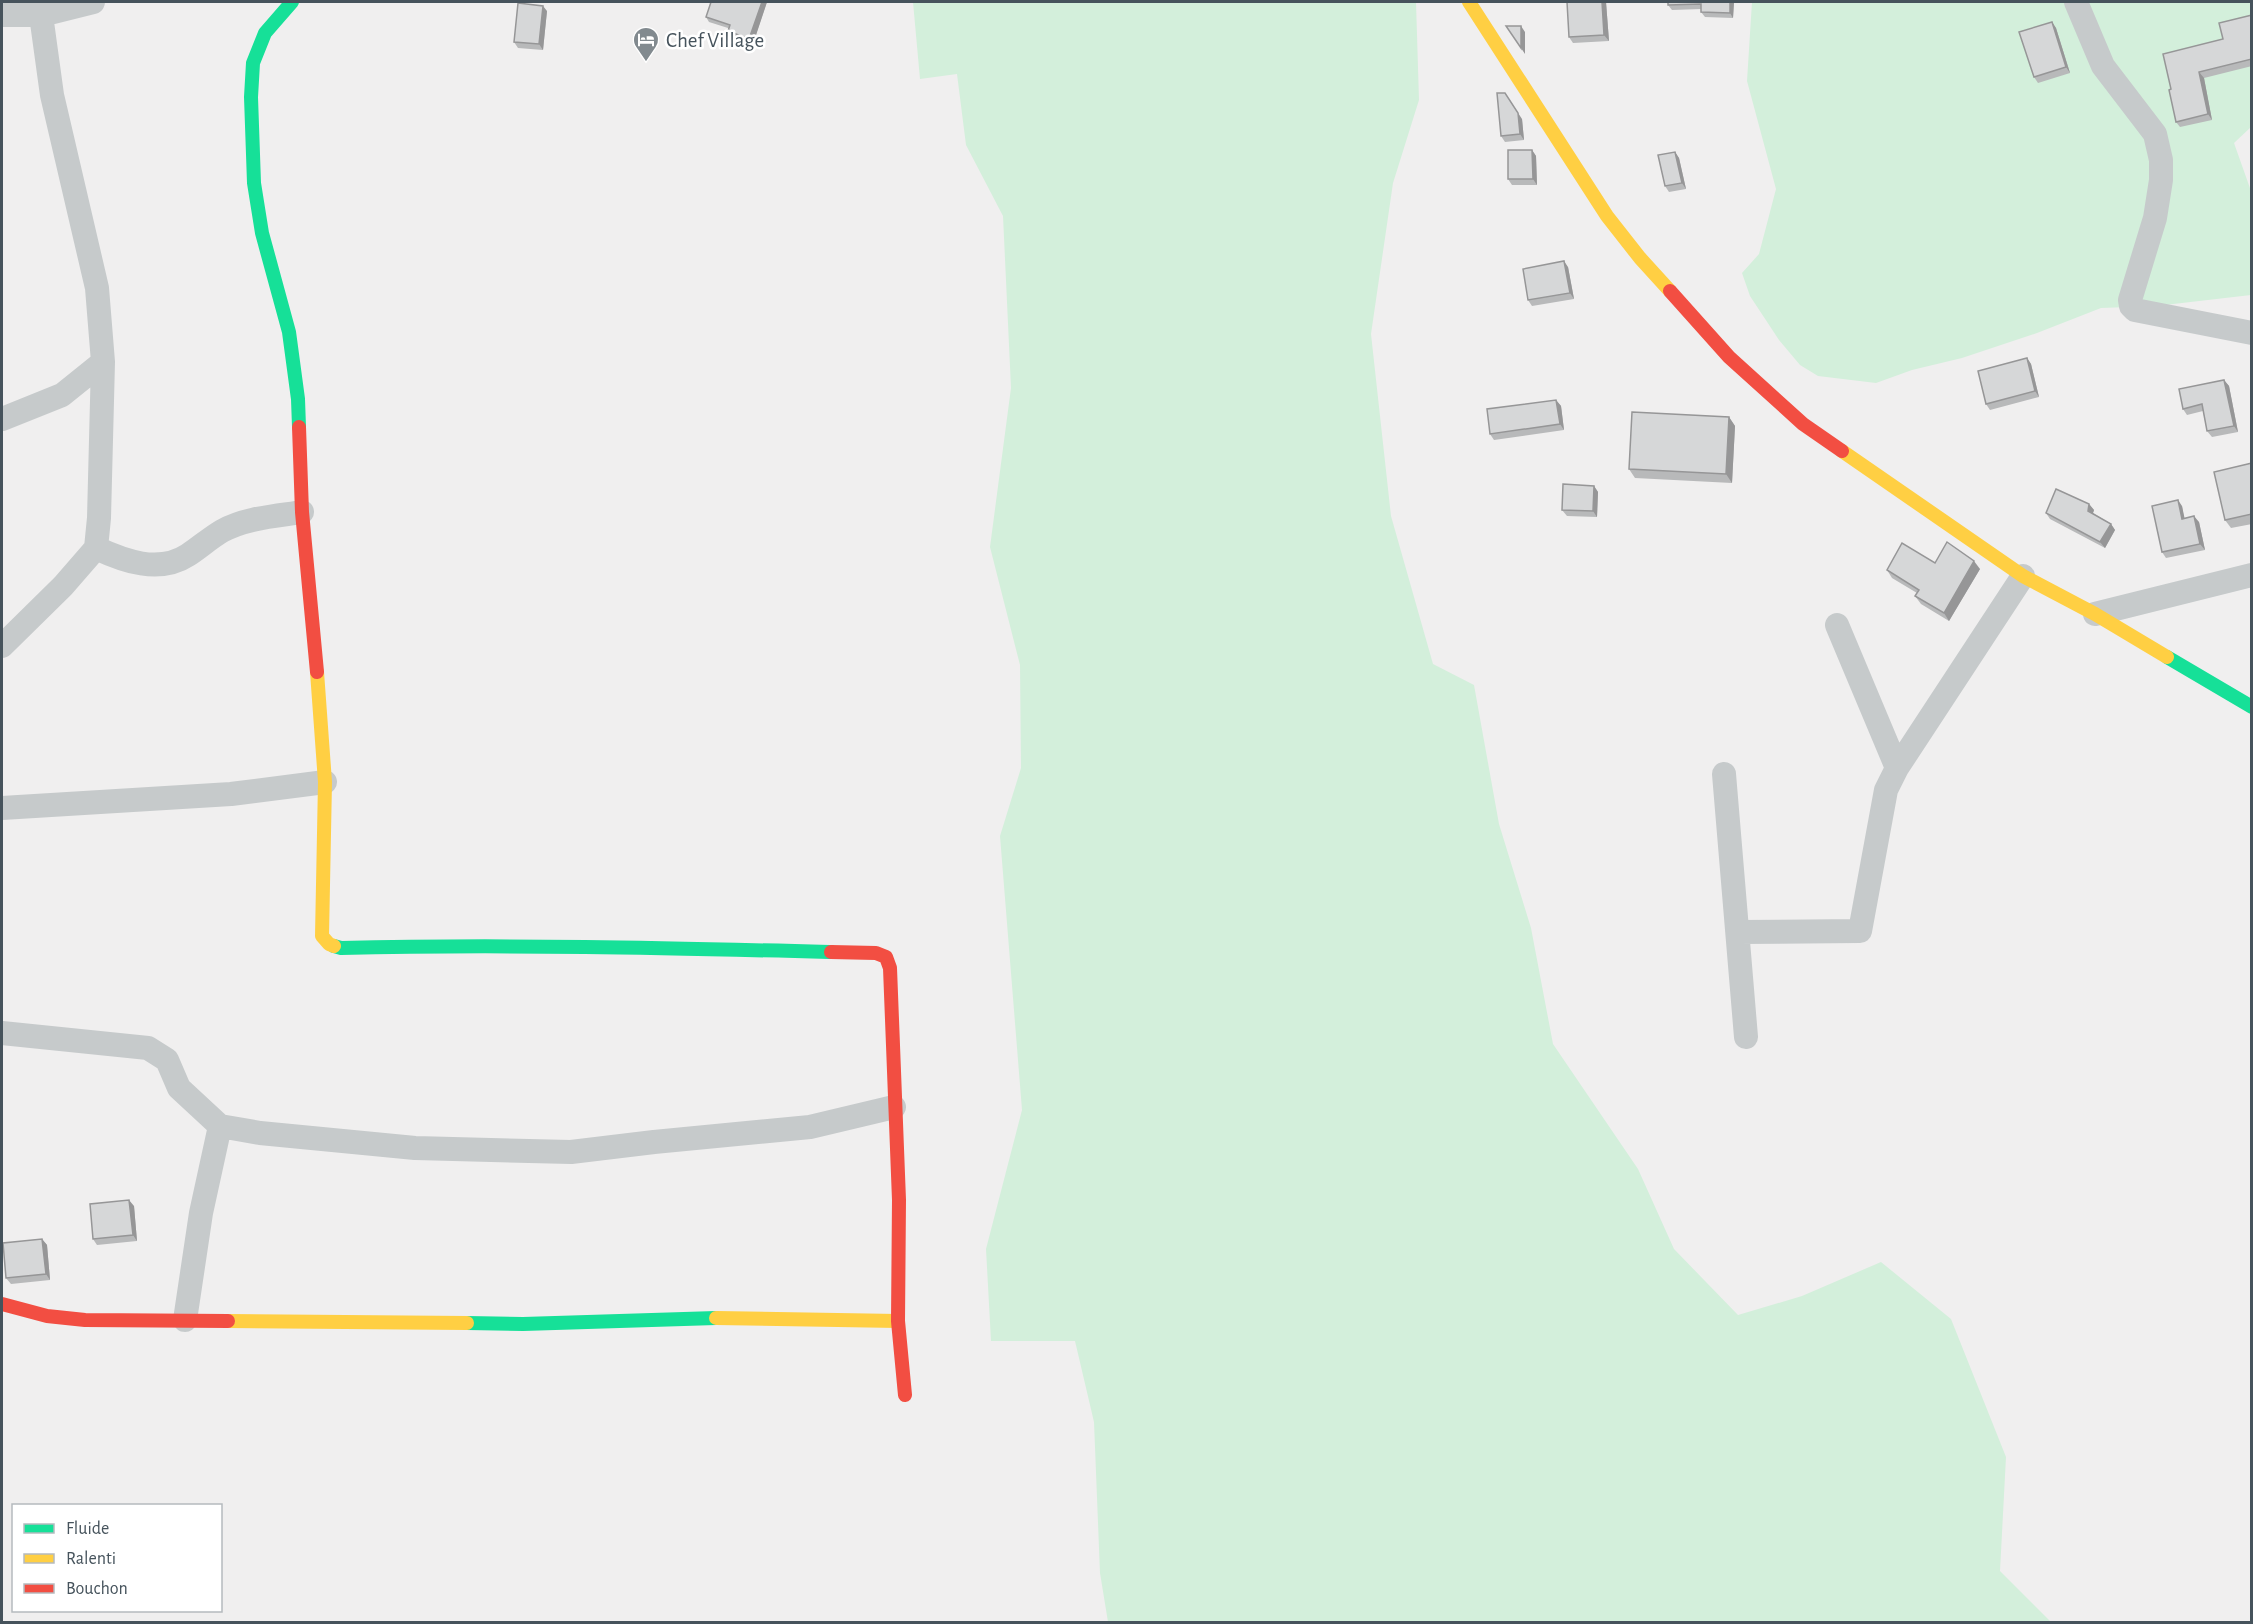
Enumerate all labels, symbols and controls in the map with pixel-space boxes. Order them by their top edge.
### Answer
hotel icon: Chef Village [631,25,661,63]
place label: Chef Village [666,30,764,51]
legend [12,1504,222,1612]
text: Fluide [66,1520,109,1538]
text: Ralenti [66,1550,116,1568]
text: Bouchon [66,1580,128,1598]

